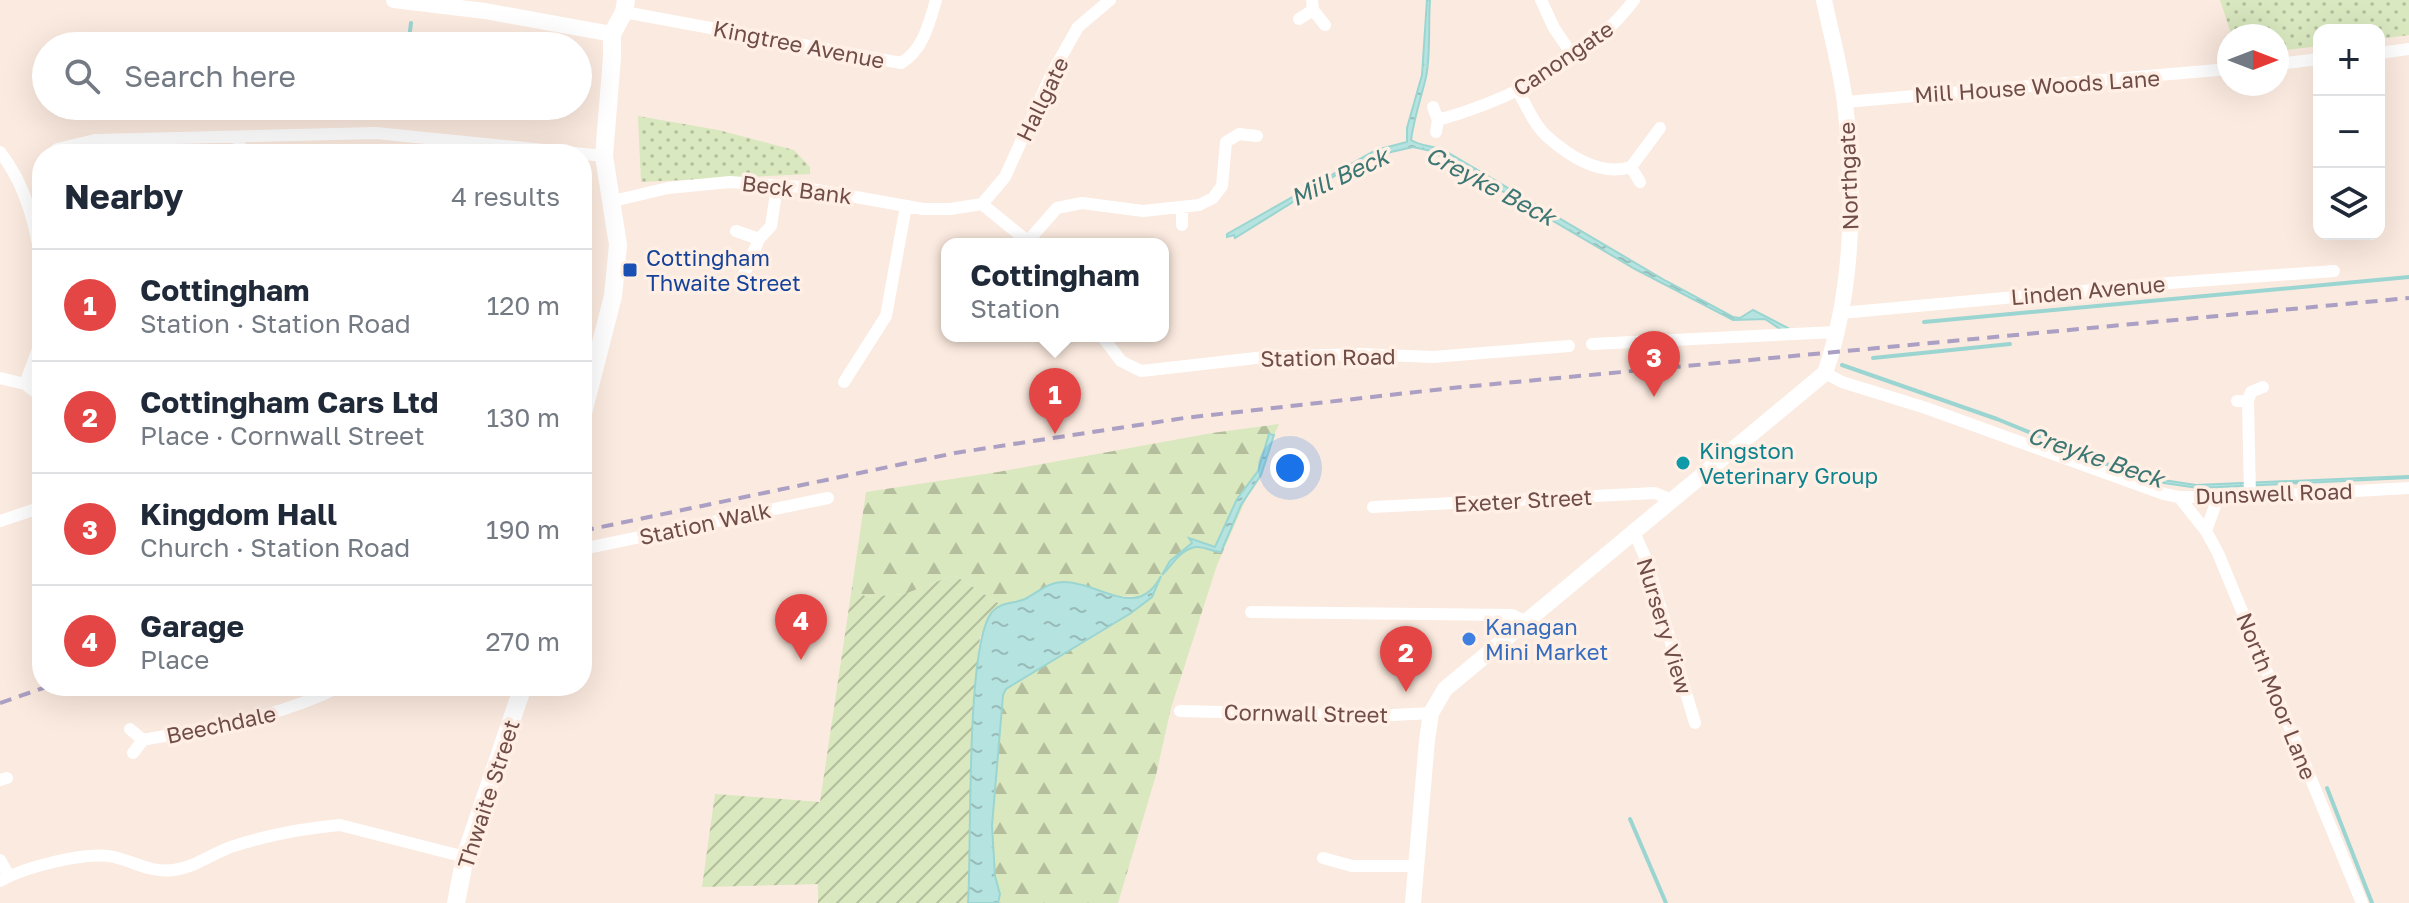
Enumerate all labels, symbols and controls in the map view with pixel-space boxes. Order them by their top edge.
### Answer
street label: Kingtree Avenue [711,14,887,74]
street label: Canongate [1508,15,1618,101]
north arrow [2217,24,2289,96]
map controls [2313,24,2385,240]
button: + [2313,24,2385,96]
search box [32,32,592,120]
street label: Hallgate [1010,52,1074,146]
icon: search [60,54,104,98]
text: Search here [124,58,296,94]
street label: Mill House Woods Lane [1913,64,2161,108]
button: − [2313,96,2385,168]
street label: Northgate [1833,121,1863,231]
water label: Creyke Beck [1421,139,1563,233]
water label: Mill Beck [1285,140,1395,211]
button: layers [2313,168,2385,240]
street label: Beck Bank [740,169,854,209]
text: Nearby [64,176,184,216]
text: 4 results [451,181,560,212]
popup [941,238,1169,342]
place label: Cottingham Thwaite Street [646,244,801,296]
text: Cottingham [970,257,1140,293]
marker: Cottingham Thwaite Street [621,261,639,279]
street label: Linden Avenue [2010,270,2166,310]
text: Cottingham [140,272,310,308]
text: 1 [83,290,97,321]
text: 120 m [487,290,560,321]
text: Station [970,293,1060,324]
text: Station · Station Road [140,308,411,339]
pin: 3 [1628,331,1680,397]
street label: Station Road [1260,342,1396,372]
pin: 1 [1029,368,1081,434]
text: Cottingham Cars Ltd [140,384,438,420]
text: 2 [82,402,98,433]
text: 130 m [487,402,560,433]
water label: Creyke Beck [2024,419,2170,495]
text: Place · Cornwall Street [140,420,425,451]
place label: Kingston Veterinary Group [1699,437,1878,489]
your location [1270,448,1310,488]
marker: Kingston Veterinary Group [1674,454,1692,472]
street label: Dunswell Road [2195,477,2353,509]
street label: Exeter Street [1453,483,1593,517]
text: Kingdom Hall [140,496,337,532]
street label: Station Walk [637,496,773,550]
text: 3 [82,514,98,545]
text: 190 m [486,514,560,545]
text: Church · Station Road [140,532,410,563]
street label: Nursery View [1631,555,1699,698]
pin: 4 [775,594,827,660]
text: Garage [140,608,244,644]
street label: North Moor Lane [2231,609,2323,783]
place label: Kanagan Mini Market [1485,613,1608,665]
text: 4 [82,626,98,657]
text: 270 m [486,626,560,657]
pin: 2 [1380,626,1432,692]
marker: Kanagan Mini Market [1460,630,1478,648]
text: Place [140,644,209,675]
street label: Cornwall Street [1223,698,1389,728]
street label: Beechdale [164,699,278,749]
street label: Thwaite Street [451,716,525,872]

